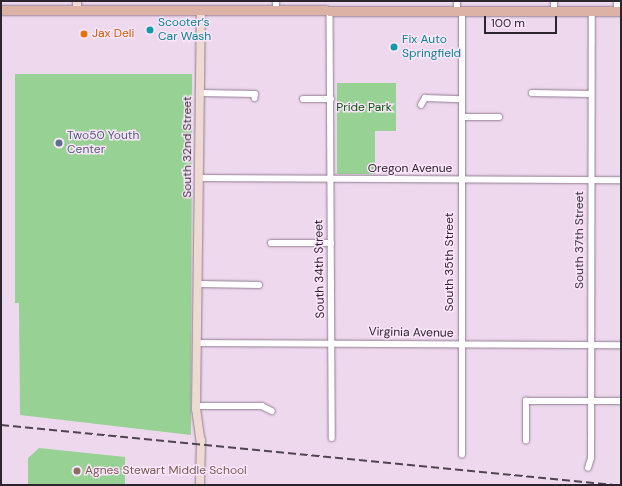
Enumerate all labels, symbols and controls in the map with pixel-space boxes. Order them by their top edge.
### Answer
scale bar [486,8,559,34]
text: 100 m [491,15,525,31]
place label: Scooter’s Car Wash [158,16,211,44]
marker: Scooter’s Car Wash [145,25,155,35]
place label: Jax Deli [92,27,134,41]
marker: Jax Deli [79,29,89,39]
place label: Fix Auto Springfield [402,33,461,61]
marker: Fix Auto Springfield [389,42,399,52]
street label: South 32nd Street [181,96,195,198]
park label: Pride Park [336,101,392,115]
place label: Two50 Youth Center [67,129,139,157]
marker: Two50 Youth Center [54,138,64,148]
street label: Oregon Avenue [368,162,452,176]
street label: South 37th Street [573,191,587,289]
street label: South 35th Street [443,213,457,311]
street label: South 34th Street [312,219,328,319]
street label: Virginia Avenue [368,325,454,341]
place label: Agnes Stewart Middle School [85,464,247,478]
marker: Agnes Stewart Middle School [72,466,82,476]

